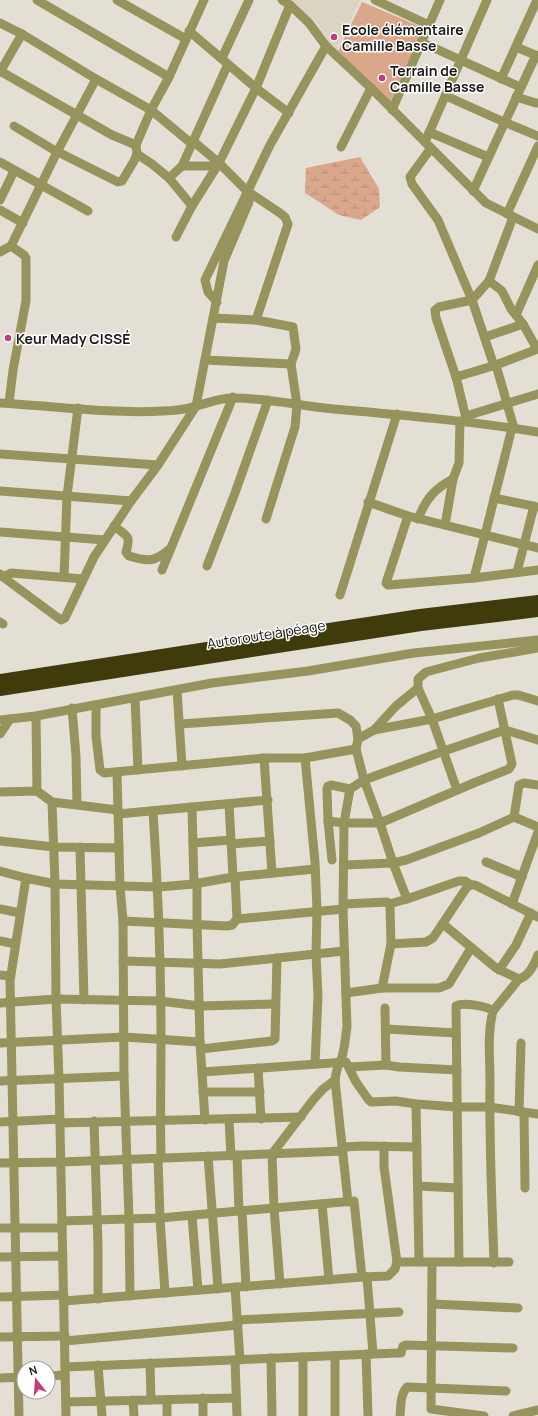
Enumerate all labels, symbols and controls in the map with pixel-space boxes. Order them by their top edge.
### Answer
place label: Ecole élémentaire Camille Basse [342,20,464,55]
marker: Ecole élémentaire Camille Basse [329,32,339,42]
place label: Terrain de Camille Basse [390,61,485,96]
marker: Terrain de Camille Basse [377,73,387,83]
place label: Keur Mady CISSÉ [16,329,130,348]
marker: Keur Mady CISSÉ [3,333,13,343]
street label: Autoroute à péage [205,615,327,653]
north arrow [16,1360,56,1400]
text: N [27,1362,39,1378]

